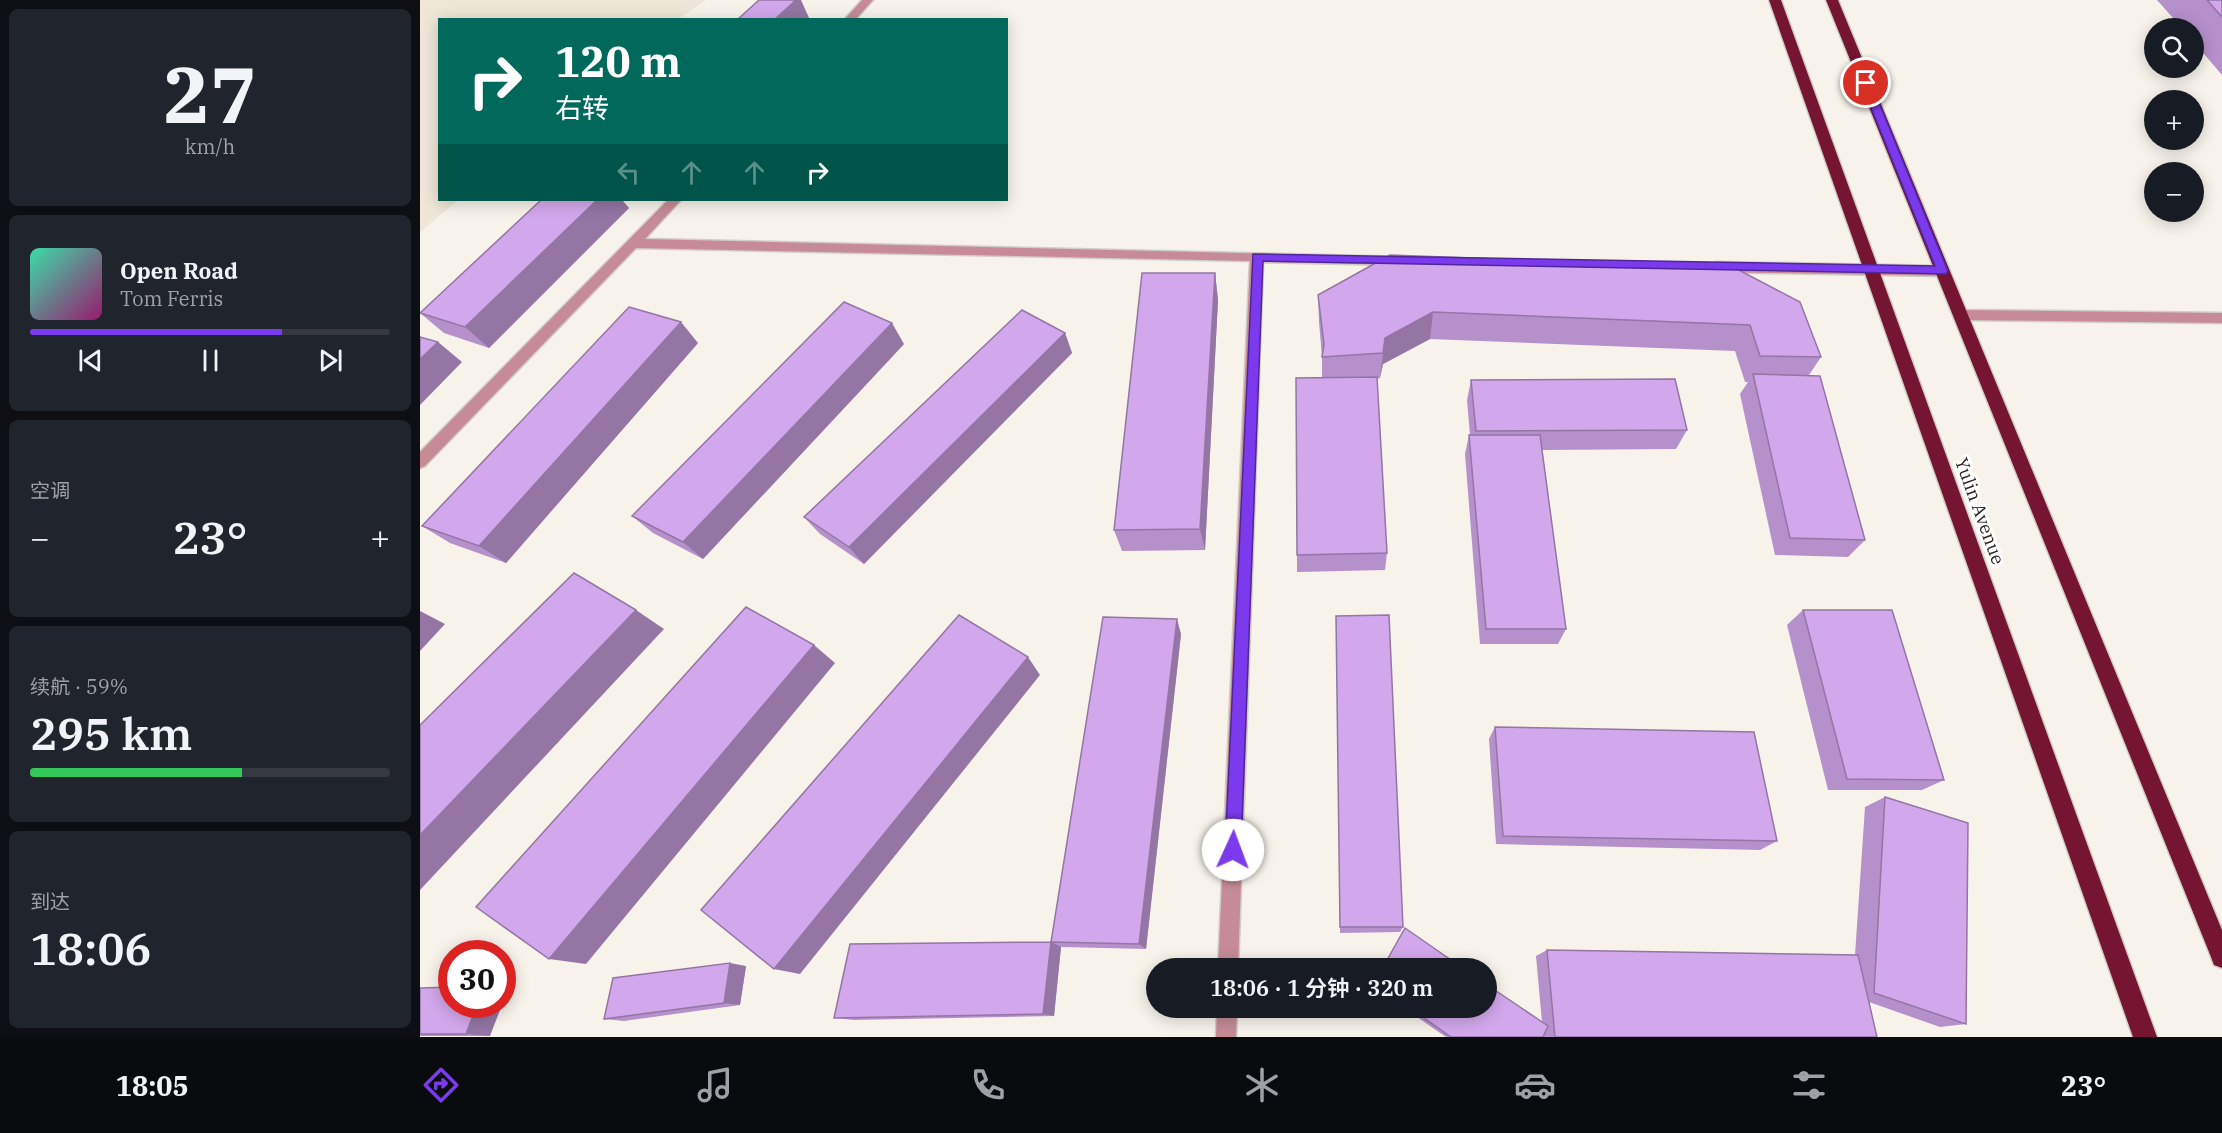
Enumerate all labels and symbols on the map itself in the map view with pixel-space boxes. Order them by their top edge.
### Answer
pin [1840,57,1891,108]
street label: Yulin Avenue [1950,455,2010,567]
position arrow [1201,818,1265,882]
speed limit sign: 30 [438,940,516,1018]

